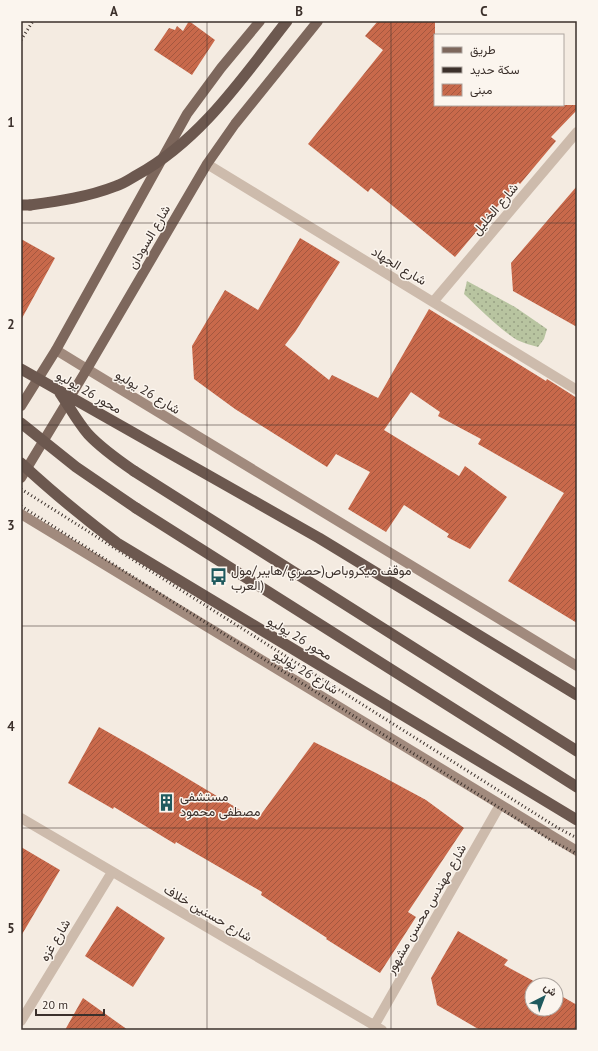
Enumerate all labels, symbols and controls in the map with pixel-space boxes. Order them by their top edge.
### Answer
text: A [110,3,118,20]
text: B [295,3,303,20]
text: C [480,3,488,20]
legend [434,34,564,106]
text: طريق [470,42,496,58]
text: سكة حديد [470,62,520,77]
text: مبنى [470,82,492,98]
text: 1 [7,114,15,131]
street label: شارع الخليل [468,179,523,239]
street label: شارع السودان [124,202,175,273]
street label: شارع الجهاد [368,243,430,290]
text: 2 [7,316,15,333]
street label: محور 26 يوليو [53,366,125,418]
street label: شارع 26 يوليو [112,366,184,419]
text: 3 [7,517,15,534]
place label: موقف ميكروباص(حصري/هايبر/مول العرب) [231,562,412,594]
bus stop icon: موقف ميكروباص(حصري/هايبر/مول العرب) [208,567,228,587]
street label: محور 26 يوليو [264,612,336,664]
street label: شارع 26 يوليو [270,646,342,699]
text: 4 [7,718,15,735]
place label: مستشفى مصطفى محمود [180,788,261,820]
building icon: مستشفى مصطفى محمود [157,793,177,813]
street label: شارع مهندس محسن مشهور [381,841,471,978]
street label: شارع حسنين خلاف [160,881,255,946]
street label: شارع غزه [36,916,75,965]
text: 5 [7,920,15,937]
north arrow [524,977,564,1017]
text: ش [541,980,560,999]
scale bar [36,991,104,1017]
text: 20 m [42,997,68,1012]

